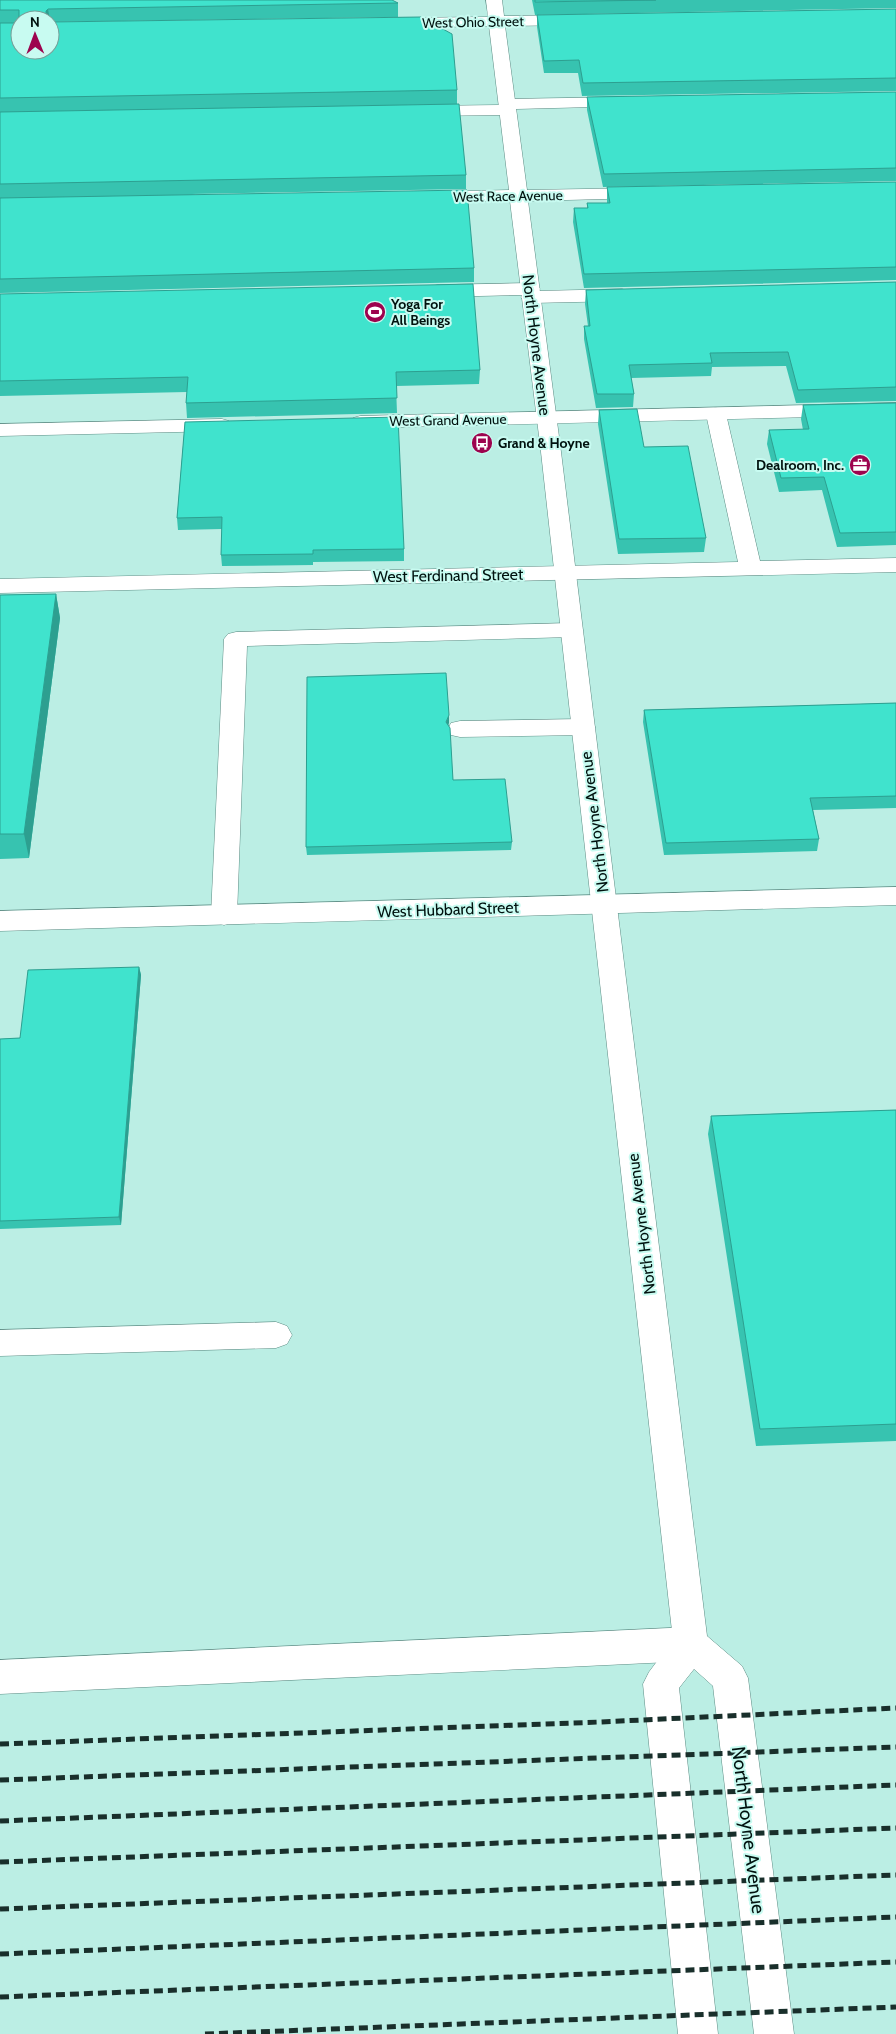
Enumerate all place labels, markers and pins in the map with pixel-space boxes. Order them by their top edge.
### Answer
place label: Yoga For All Beings [390,295,450,329]
sports icon: Yoga For All Beings [363,300,387,324]
bus stop icon: Grand & Hoyne [470,431,494,455]
place label: Grand & Hoyne [498,434,590,452]
office icon: Dealroom, Inc. [848,453,872,477]
place label: Dealroom, Inc. [756,456,844,474]

